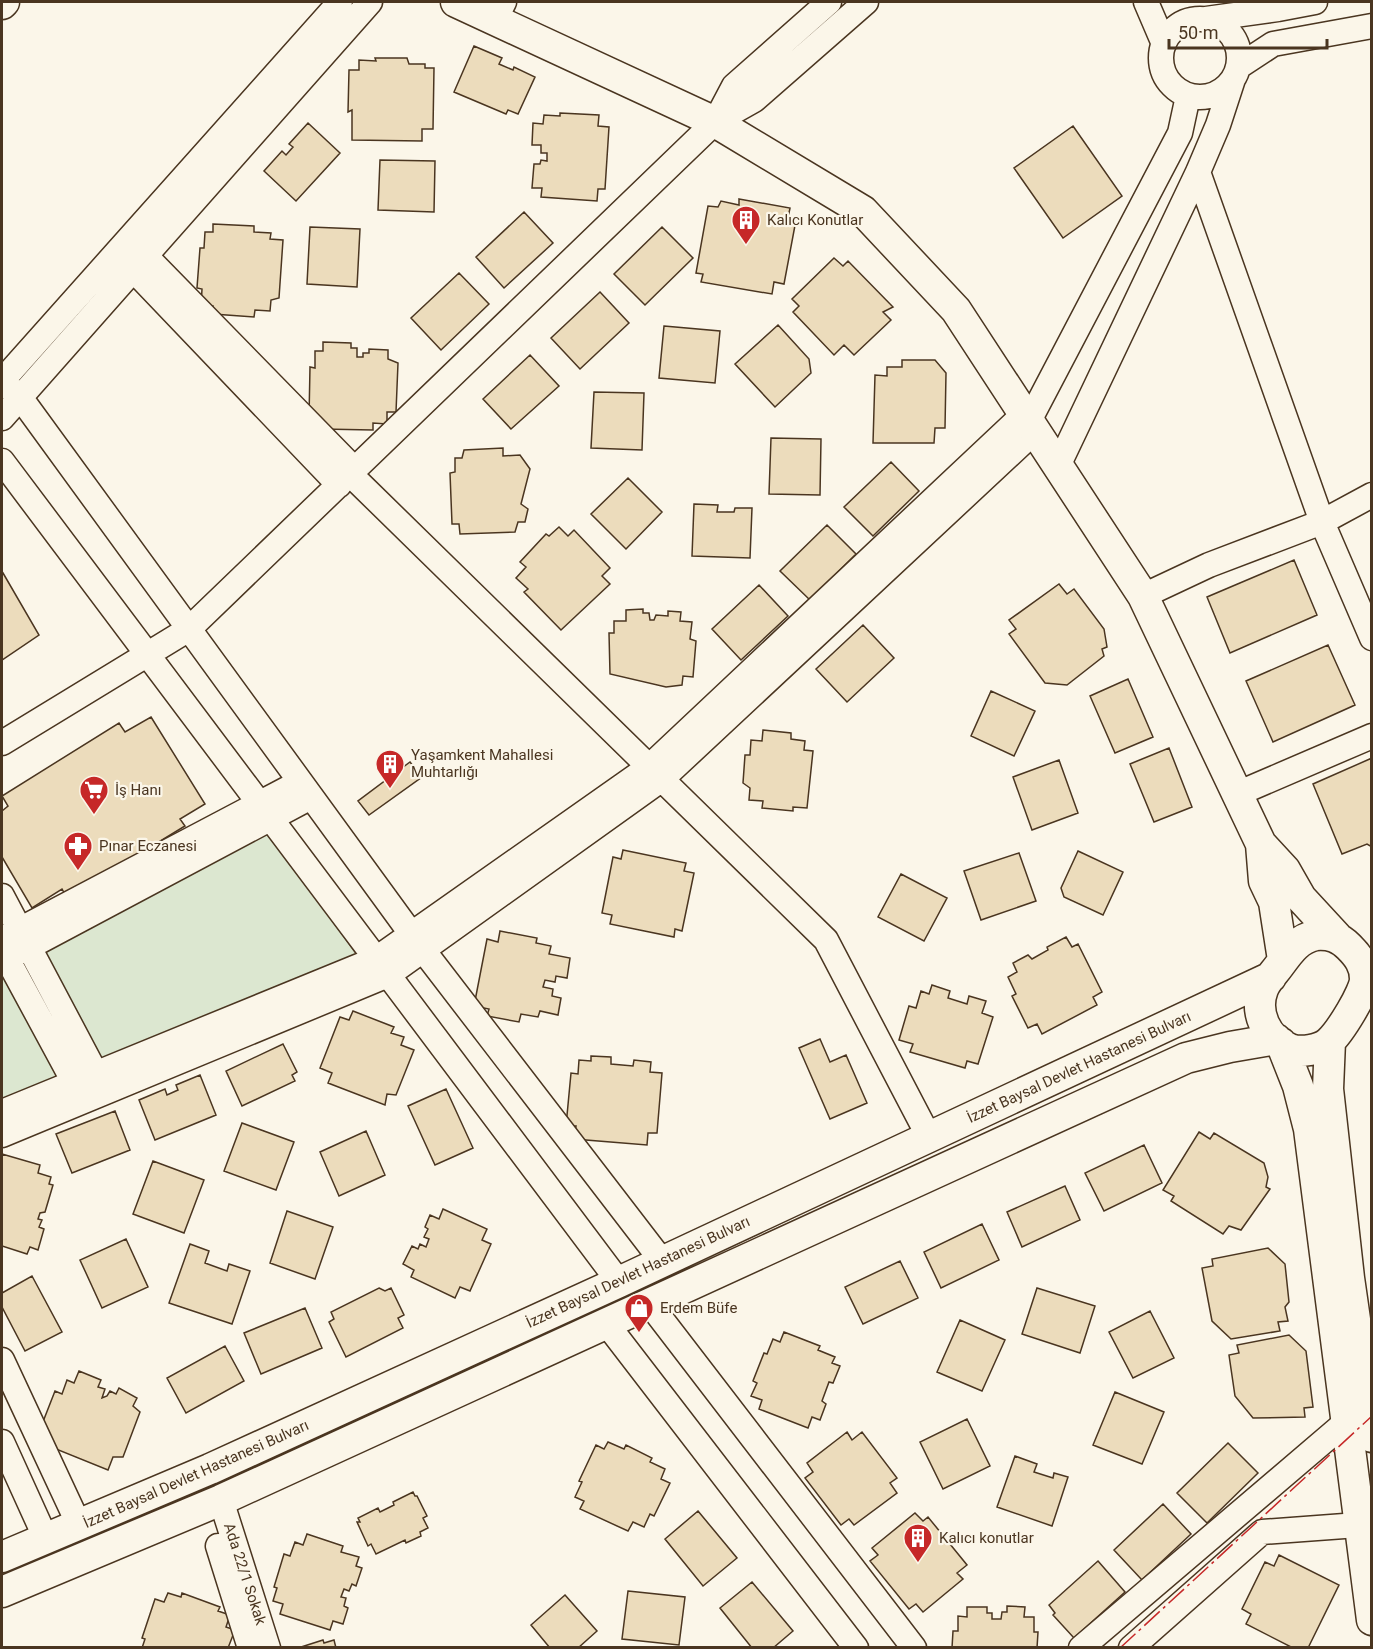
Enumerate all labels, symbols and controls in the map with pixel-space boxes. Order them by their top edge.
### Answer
scale bar [1169,12,1326,50]
text: 50 m [1178,22,1218,43]
building icon: Kalıcı Konutlar [730,204,762,246]
place label: Kalıcı Konutlar [767,211,863,229]
place label: Yaşamkent Mahallesi Muhtarlığı [411,746,553,781]
building icon: Yaşamkent Mahallesi Muhtarlığı [374,748,406,790]
supermarket icon: İş Hanı [78,774,110,816]
place label: İş Hanı [115,781,161,799]
pharmacy icon: Pınar Eczanesi [62,830,94,872]
place label: Pınar Eczanesi [99,837,197,855]
street label: İzzet Baysal Devlet Hastanesi Bulvarı [964,1007,1194,1127]
street label: İzzet Baysal Devlet Hastanesi Bulvarı [523,1212,753,1332]
shop icon: Erdem Büfe [623,1292,655,1334]
place label: Erdem Büfe [660,1299,737,1317]
street label: İzzet Baysal Devlet Hastanesi Bulvarı [81,1416,311,1532]
street label: Ada 22/1 Sokak [220,1521,270,1628]
building icon: Kalıcı konutlar [902,1522,934,1564]
place label: Kalıcı konutlar [939,1529,1034,1547]

